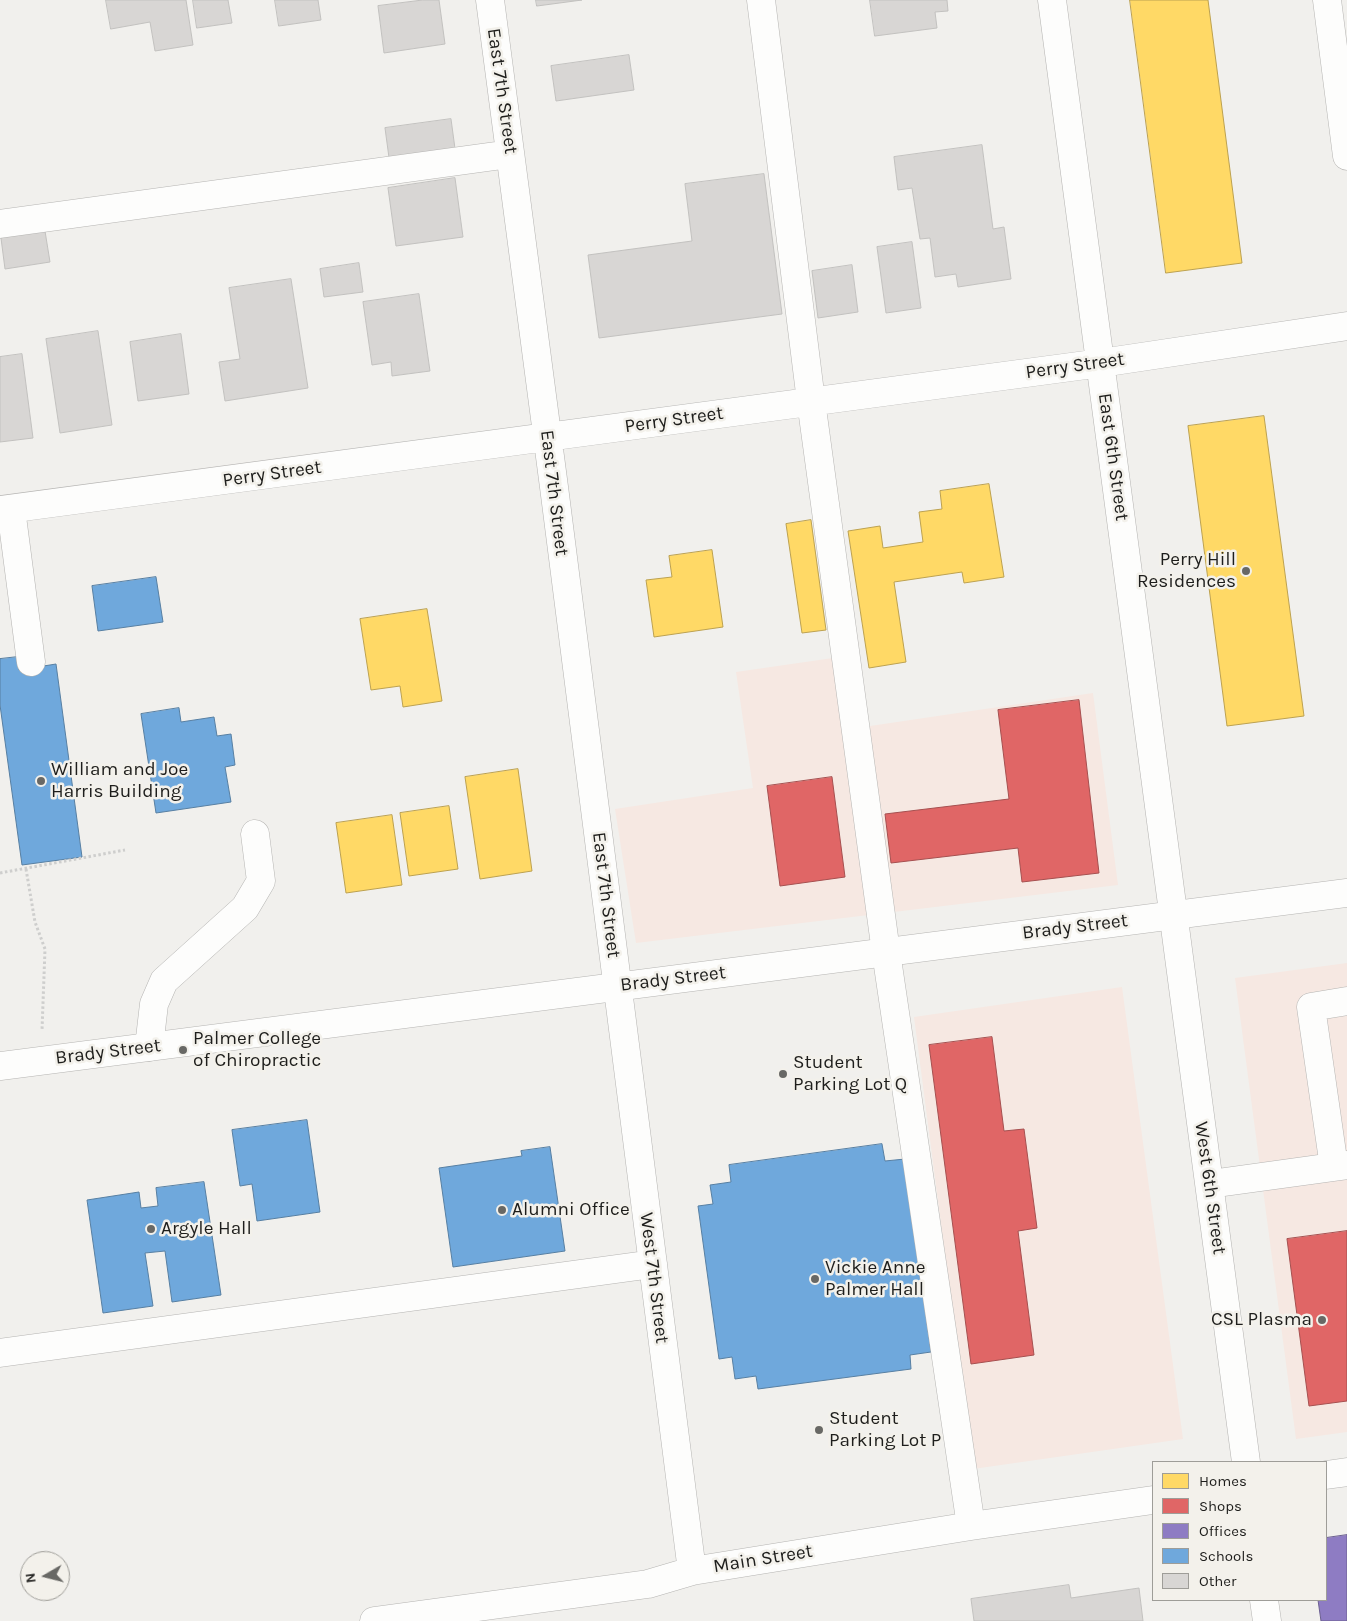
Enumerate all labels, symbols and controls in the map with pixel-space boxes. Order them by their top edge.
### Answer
street label: East 7th Street [482,27,522,155]
street label: Perry Street [1024,348,1126,384]
street label: East 6th Street [1093,392,1133,522]
street label: Perry Street [623,402,725,438]
street label: East 7th Street [535,429,573,557]
street label: Perry Street [221,456,323,492]
place label: Perry Hill Residences [1137,549,1236,593]
marker: Perry Hill Residences [1240,565,1252,577]
place label: William and Joe Harris Building [51,759,188,803]
marker: William and Joe Harris Building [35,775,47,787]
street label: East 7th Street [587,831,625,959]
street label: Brady Street [1021,909,1129,945]
street label: Brady Street [619,961,727,997]
place label: Palmer College of Chiropractic [193,1028,321,1072]
street label: Brady Street [54,1034,162,1070]
marker: Palmer College of Chiropractic [177,1044,189,1056]
place label: Student Parking Lot Q [793,1052,907,1096]
marker: Student Parking Lot Q [777,1068,789,1080]
street label: West 6th Street [1189,1120,1231,1256]
place label: Alumni Office [512,1199,630,1221]
marker: Alumni Office [496,1204,508,1216]
street label: West 7th Street [635,1211,673,1345]
place label: Argyle Hall [161,1218,252,1240]
marker: Argyle Hall [145,1223,157,1235]
place label: Vickie Anne Palmer Hall [825,1257,925,1301]
marker: Vickie Anne Palmer Hall [809,1273,821,1285]
place label: CSL Plasma [1211,1309,1312,1331]
marker: CSL Plasma [1316,1314,1328,1326]
place label: Student Parking Lot P [829,1408,941,1452]
marker: Student Parking Lot P [813,1424,825,1436]
legend [1152,1461,1327,1601]
text: Homes [1199,1472,1247,1490]
text: Shops [1199,1497,1242,1515]
text: Offices [1199,1522,1247,1540]
street label: Main Street [712,1540,814,1578]
text: Schools [1199,1547,1253,1565]
north arrow [20,1551,70,1601]
text: N [22,1572,40,1584]
text: Other [1199,1572,1237,1590]

